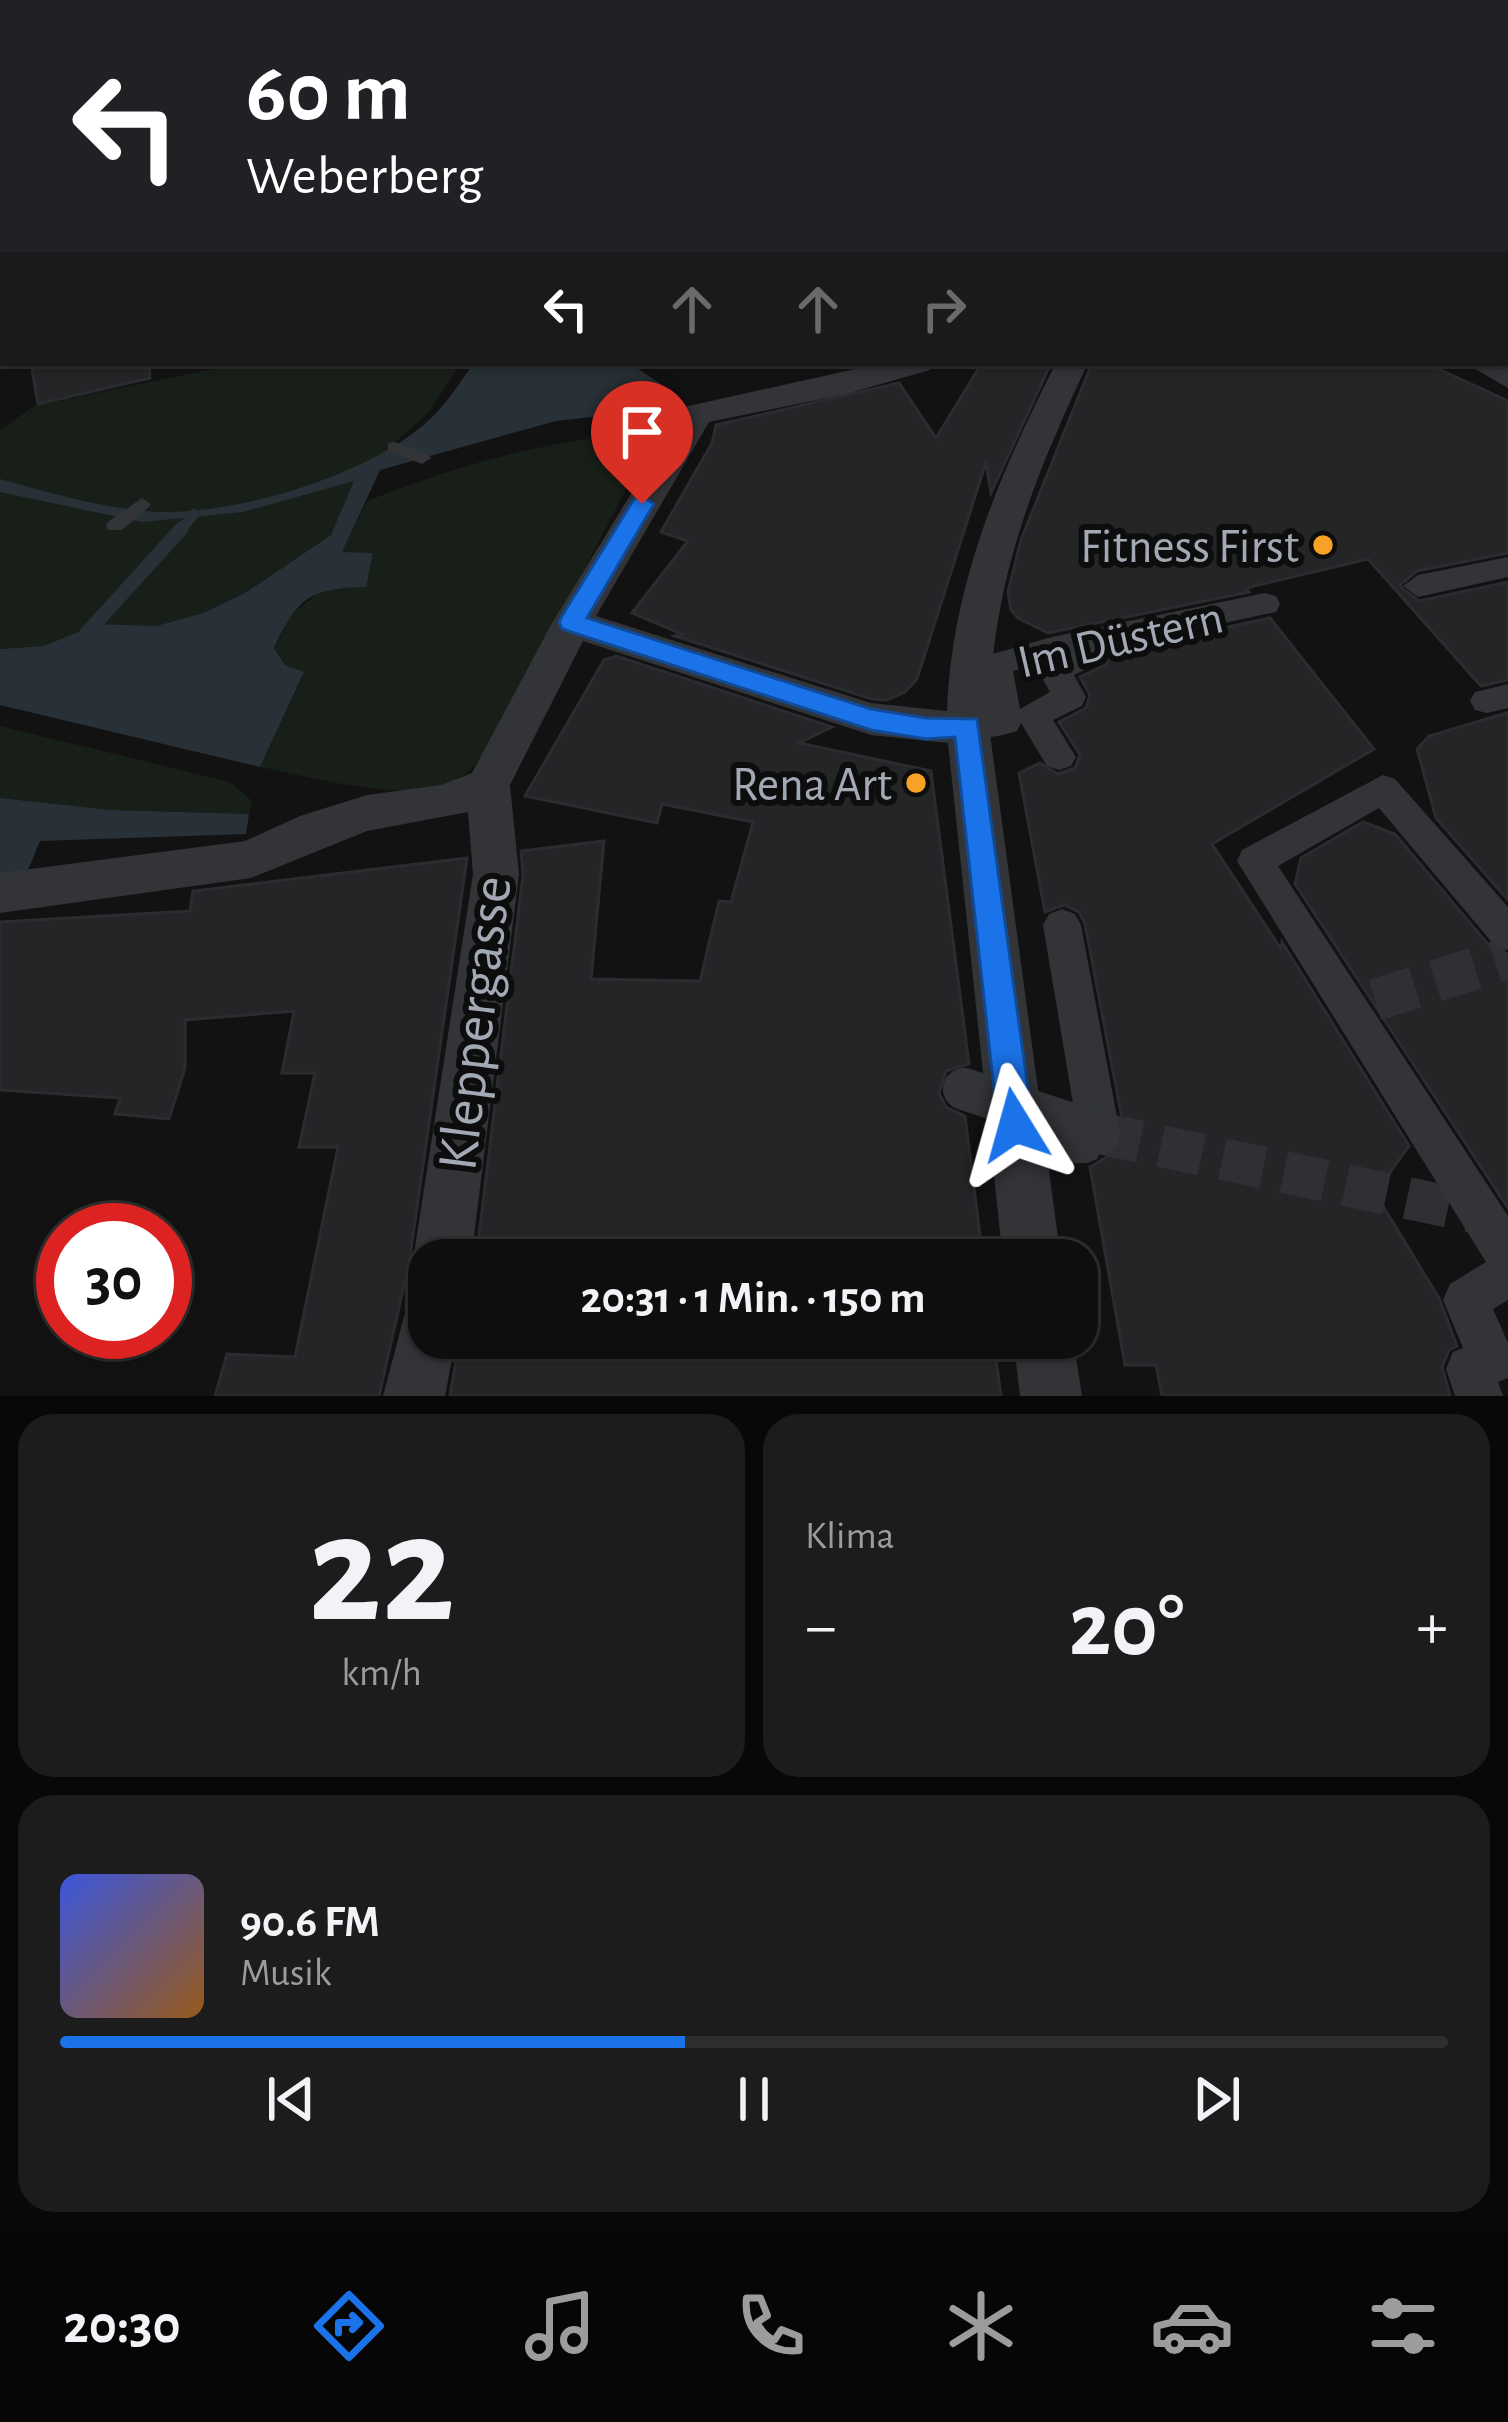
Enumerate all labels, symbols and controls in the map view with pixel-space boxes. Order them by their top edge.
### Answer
icon: left [48,48,204,204]
text: 60 m [246,52,411,136]
text: Weberberg [246,150,483,204]
icon: left [533,276,599,342]
icon: ahead [659,276,725,342]
icon: ahead [785,276,851,342]
icon: right [911,276,977,342]
pin [591,381,693,504]
icon: arrive [609,399,675,465]
place label: Fitness First [1080,524,1299,572]
marker: Fitness First [1310,532,1336,558]
street label: Im Düstern [1013,594,1228,688]
place label: Rena Art [732,762,892,810]
marker: Rena Art [903,770,929,796]
street label: Kleppergasse [429,873,522,1174]
position arrow [952,1062,1078,1188]
speed limit sign: 30 [36,1203,192,1359]
text: 20:31 · 1 Min. · 150 m [580,1276,926,1321]
text: 22 [308,1494,455,1650]
text: Klima [805,1517,895,1556]
text: 20° [1069,1582,1184,1672]
text: − [805,1594,837,1660]
text: + [1416,1594,1448,1660]
text: km/h [341,1654,422,1693]
text: 90.6 FM [240,1900,380,1945]
text: Musik [240,1954,332,1993]
icon: previous [258,2066,324,2132]
icon: pause [721,2066,787,2132]
icon: next [1184,2066,1250,2132]
icon: directions [307,2284,391,2368]
icon: music [518,2284,602,2368]
icon: phone [729,2284,813,2368]
icon: climate [939,2284,1023,2368]
icon: car [1150,2284,1234,2368]
icon: filters [1361,2284,1445,2368]
text: 20:30 [63,2299,181,2353]

